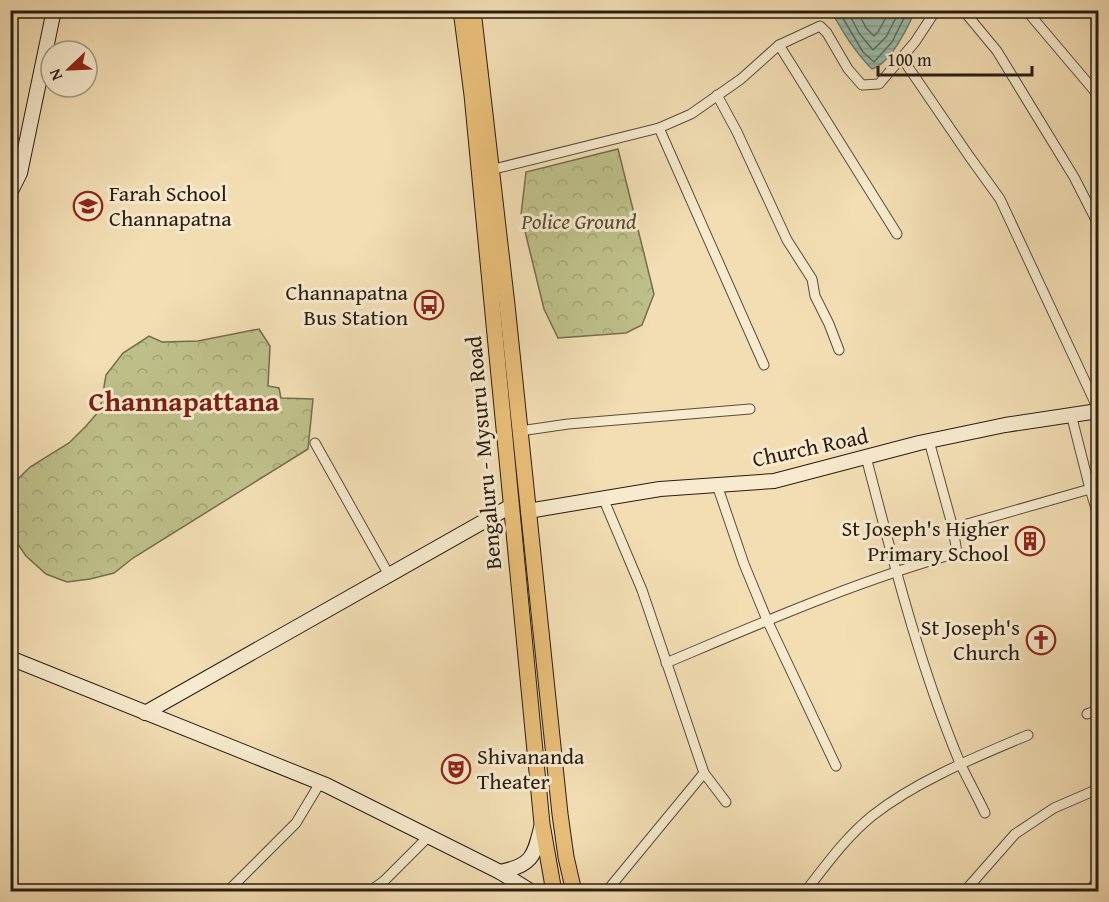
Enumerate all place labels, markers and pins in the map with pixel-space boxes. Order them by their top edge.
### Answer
place label: Farah School Channapatna [109,177,232,234]
school or university icon: Farah School Channapatna [72,190,104,222]
place label: Channapatna Bus Station [285,276,409,333]
bus stop icon: Channapatna Bus Station [413,289,445,321]
place label: St Joseph's Higher Primary School [842,512,1009,569]
building icon: St Joseph's Higher Primary School [1014,525,1046,557]
place label: St Joseph's Church [921,611,1021,668]
church icon: St Joseph's Church [1025,624,1057,656]
place label: Shivananda Theater [477,740,585,797]
theatre icon: Shivananda Theater [440,753,472,785]

